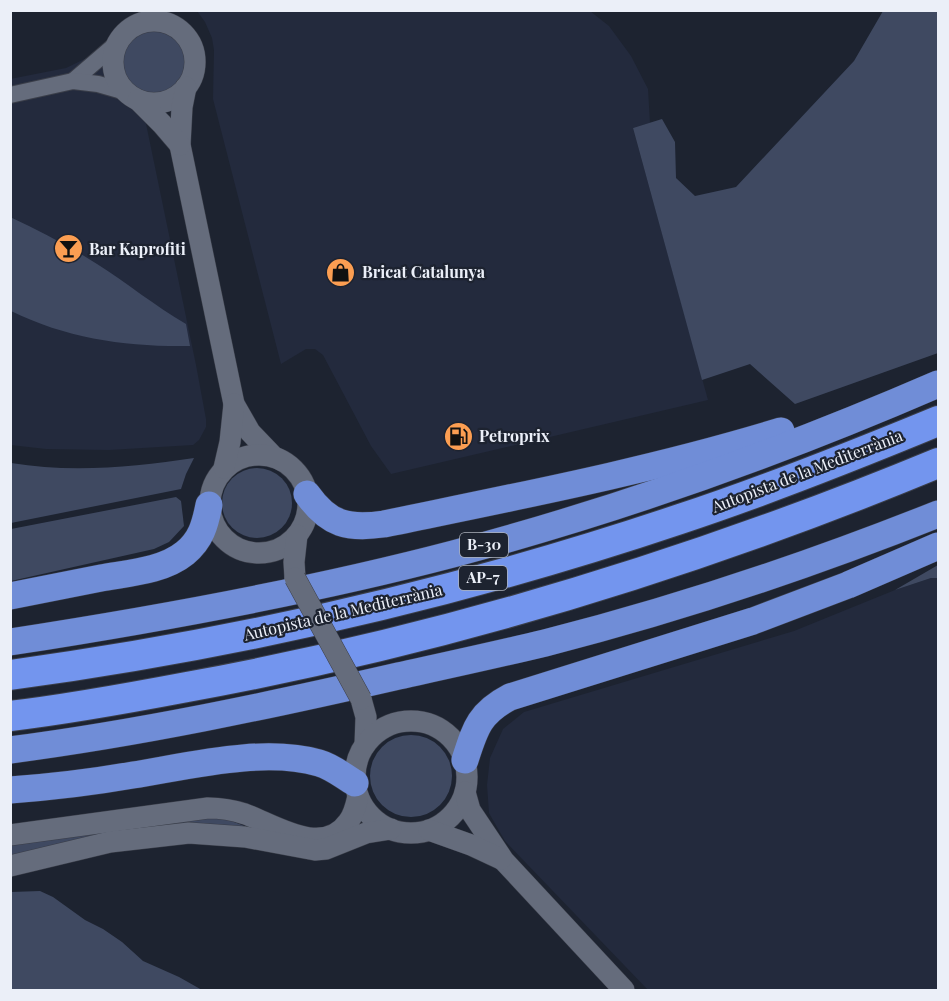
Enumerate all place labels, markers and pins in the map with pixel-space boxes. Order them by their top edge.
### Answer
bar icon: Bar Kaprofiti [52,233,84,265]
place label: Bar Kaprofiti [89,238,186,259]
shop icon: Bricat Catalunya [325,256,357,288]
place label: Bricat Catalunya [362,261,486,282]
fuel station icon: Petroprix [442,420,474,452]
place label: Petroprix [479,425,550,446]

